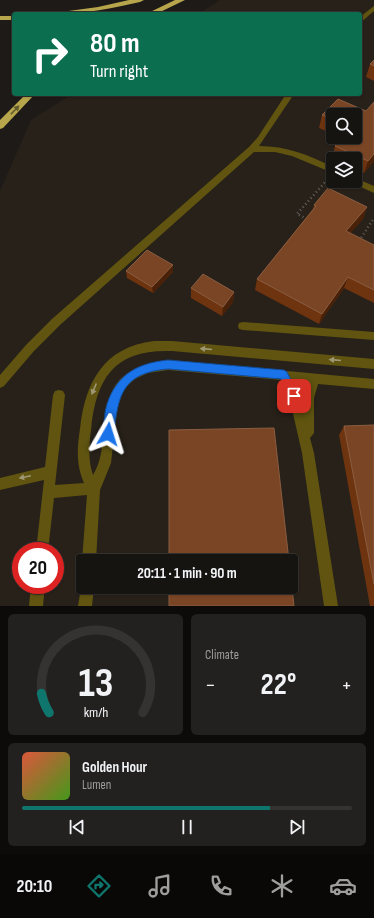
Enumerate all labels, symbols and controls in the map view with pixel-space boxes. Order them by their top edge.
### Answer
text: 80 m [90,27,139,60]
icon: right [24,28,76,80]
text: Turn right [90,61,148,82]
one-way arrow [10,105,19,114]
map controls [326,108,362,188]
button: search [326,108,362,144]
button: layers [326,152,362,188]
one-way arrow [200,346,212,352]
one-way arrow [329,357,341,364]
pin [277,379,311,413]
one-way arrow [91,383,97,394]
icon: arrive [283,385,305,407]
position arrow [87,413,129,455]
one-way arrow [19,475,31,481]
speed limit sign: 20 [12,542,64,594]
text: 20:11 · 1 min · 90 m [137,564,237,583]
text: Climate [205,647,239,663]
text: 13 [78,658,113,707]
text: 22° [261,667,296,703]
text: − [205,672,216,699]
text: + [341,672,352,699]
text: km/h [83,703,108,720]
text: Golden Hour [82,758,147,777]
text: Lumen [82,777,111,793]
icon: previous [66,816,88,838]
icon: pause [176,816,198,838]
icon: next [286,816,308,838]
icon: directions [85,872,113,900]
icon: music [146,872,174,900]
icon: phone [207,872,235,900]
icon: climate [268,872,296,900]
icon: car [329,872,357,900]
text: 20:10 [17,876,52,897]

